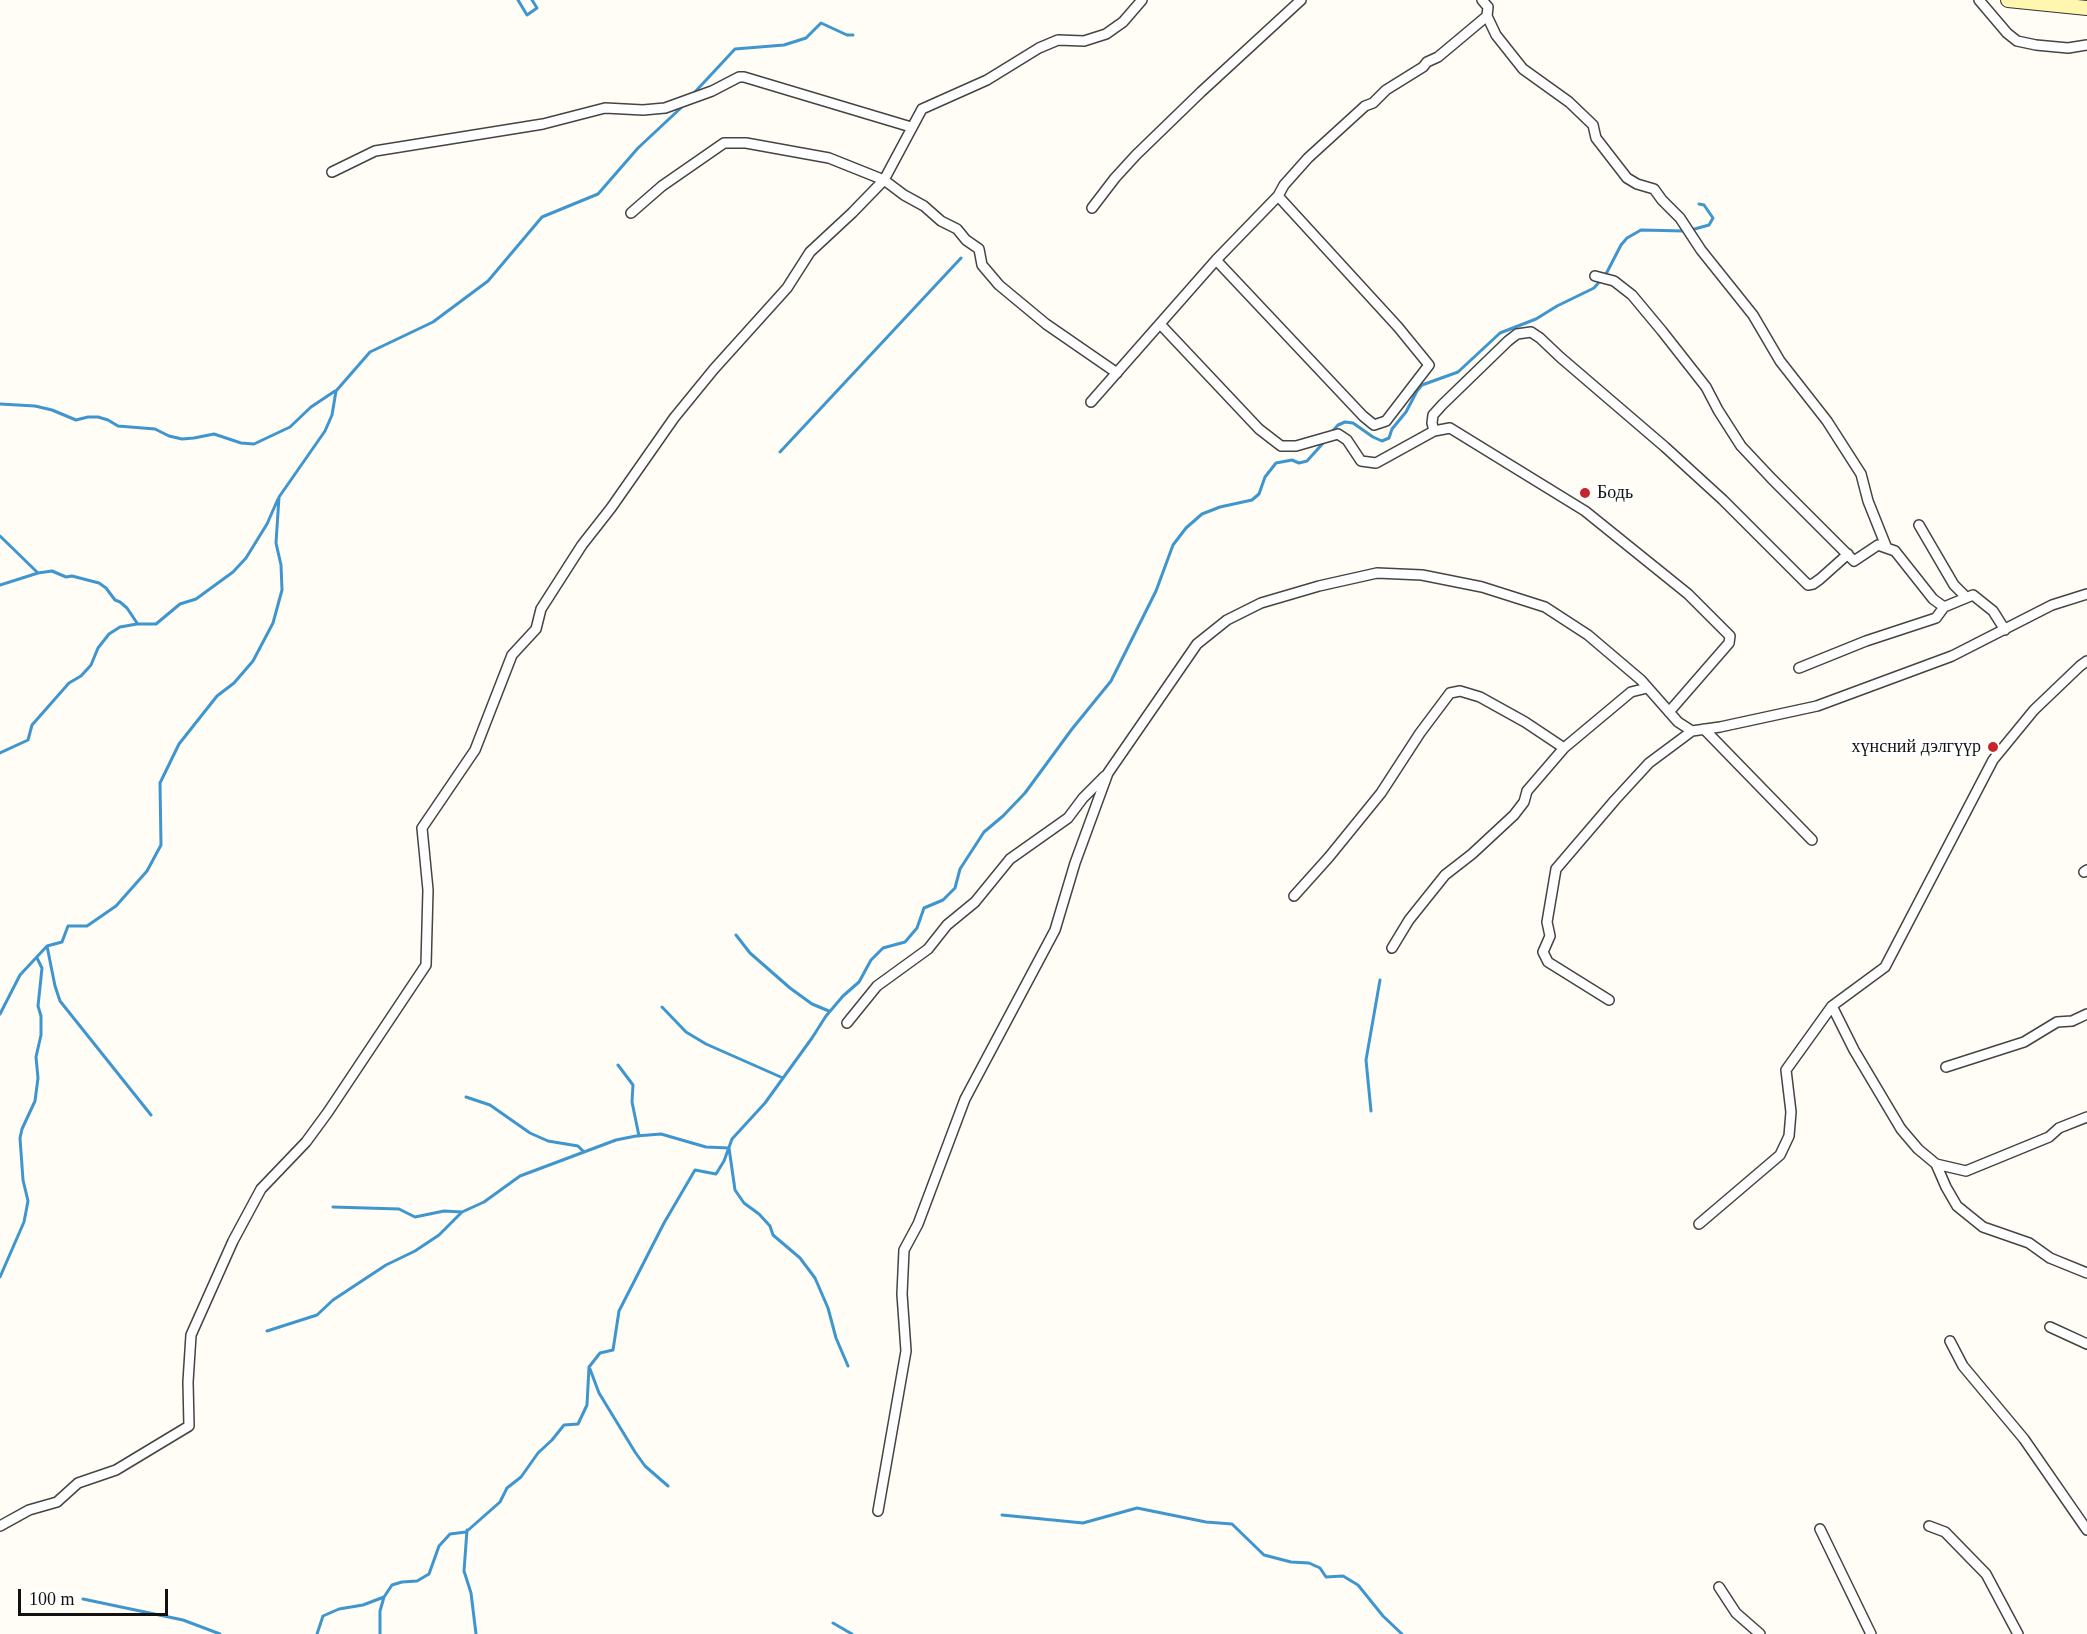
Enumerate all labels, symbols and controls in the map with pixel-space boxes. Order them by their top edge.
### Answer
place label: Бодь [1597,482,1633,504]
marker: Бодь [1578,486,1592,500]
place label: хүнсний дэлгүүр [1852,736,1981,758]
marker: хүнсний дэлгүүр [1986,740,2000,754]
scale bar [21,1577,171,1615]
text: 100 m [29,1589,75,1609]

